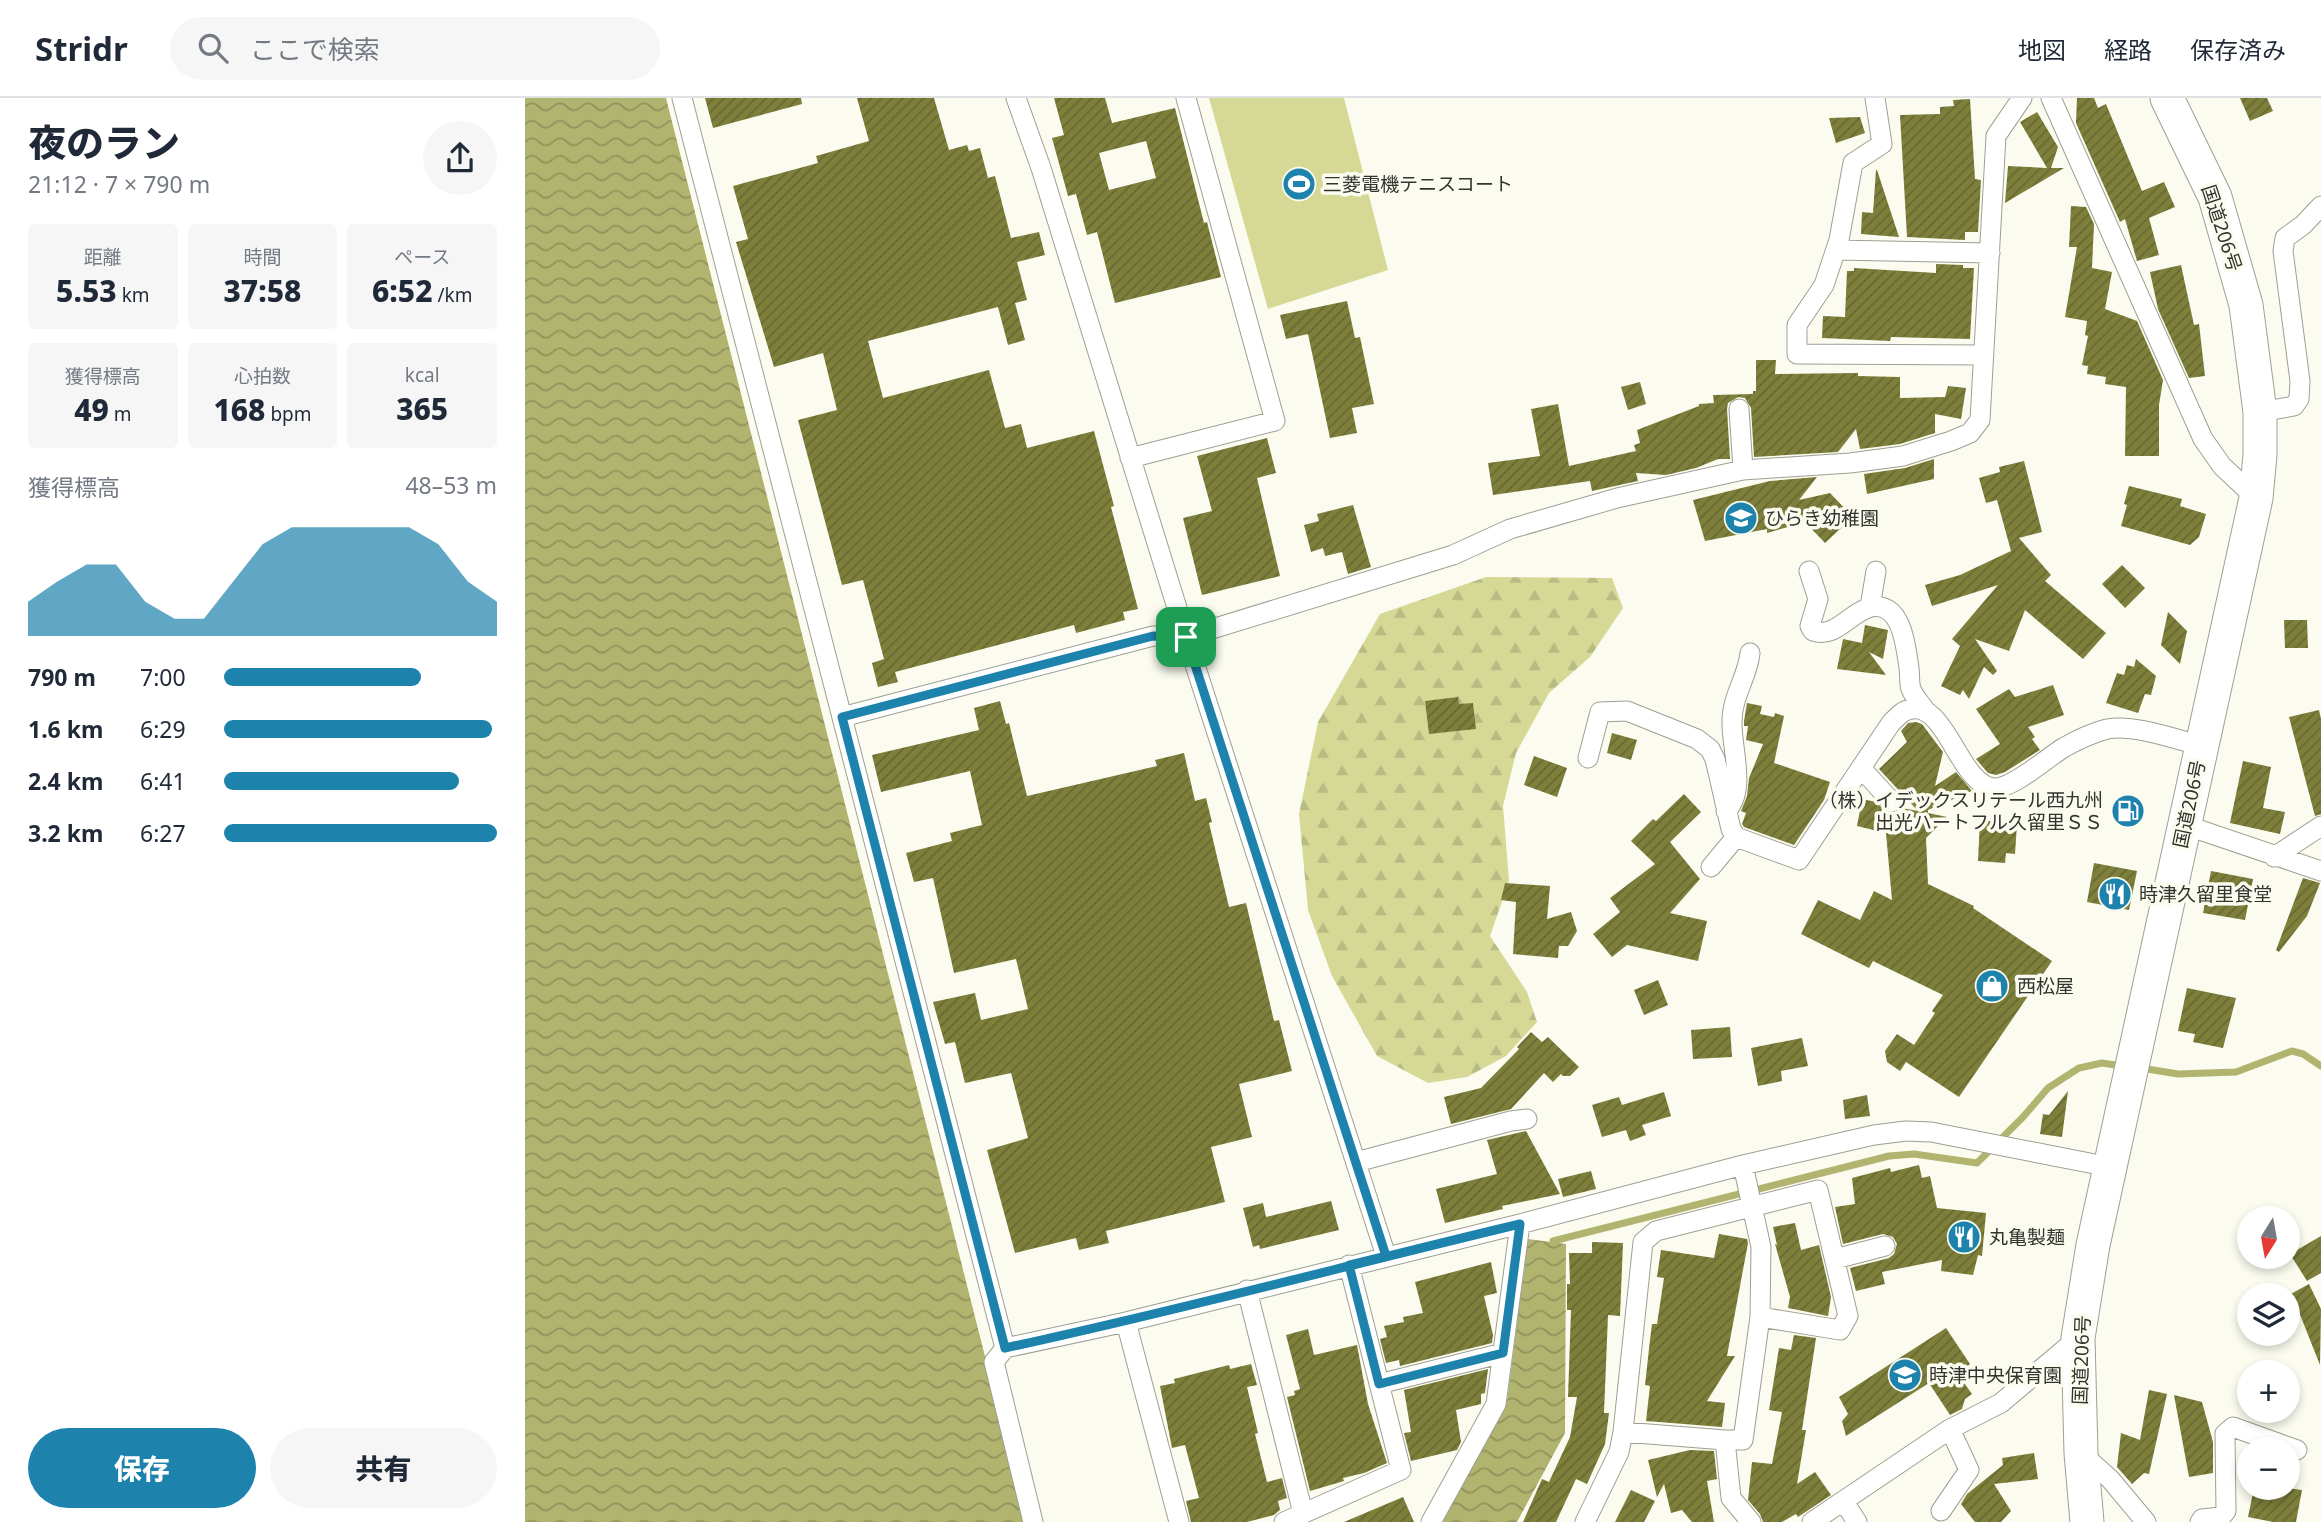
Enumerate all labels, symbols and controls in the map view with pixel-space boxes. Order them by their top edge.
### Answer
search box [170,17,660,80]
text: Stridr [35,26,128,71]
icon: search [194,29,232,67]
text: ここで検索 [250,31,380,67]
text: 地図 [2018,33,2066,66]
text: 経路 [2104,33,2152,66]
text: 保存済み [2190,33,2286,66]
text: 夜のラン [28,116,180,168]
button: share [423,121,497,195]
sports icon: 三菱電機テニスコート [1280,165,1318,203]
text: 21:12 · 7 × 790 m [28,168,210,200]
place label: 三菱電機テニスコート [1323,171,1513,197]
street label: 国道206号 [2196,181,2248,275]
text: 距離 [84,244,122,270]
text: 時間 [243,244,282,270]
text: ペース [394,244,450,270]
text: 5.53 [56,270,117,311]
text: 37:58 [224,270,301,311]
text: 6:52 [372,270,432,311]
text: km [117,282,150,308]
text: /km [432,282,472,308]
text: kcal [405,362,440,388]
text: 獲得標高 [65,363,141,389]
text: 心拍数 [234,363,291,389]
text: 365 [396,388,448,429]
text: 49 [74,389,109,430]
text: 168 [213,389,265,430]
text: m [109,401,132,427]
text: bpm [265,401,312,427]
text: 48–53 m [405,469,497,501]
text: 獲得標高 [28,471,120,503]
school or university icon: ひらき幼稚園 [1722,499,1760,537]
place label: ひらき幼稚園 [1765,505,1879,531]
pin [1156,607,1216,667]
icon: arrive [1167,618,1205,656]
text: 790 m [28,661,96,693]
text: 7:00 [140,661,186,693]
text: 1.6 km [28,713,103,745]
text: 6:29 [140,713,186,745]
street label: 国道206号 [2167,757,2211,851]
text: 2.4 km [28,765,103,797]
text: 6:41 [140,765,186,797]
place label: （株）イデックスリテール西九州 出光ハートフル久留里ＳＳ [1819,787,2103,835]
fuel station icon: （株）イデックスリテール西九州 出光ハートフル久留里ＳＳ [2109,792,2147,830]
text: 3.2 km [28,817,103,849]
text: 6:27 [140,817,186,849]
restaurant icon: 時津久留里食堂 [2096,875,2134,913]
place label: 時津久留里食堂 [2139,881,2272,907]
shop icon: 西松屋 [1973,967,2011,1005]
place label: 西松屋 [2017,973,2074,999]
north arrow [2237,1206,2299,1269]
map controls [2237,1206,2300,1500]
restaurant icon: 丸亀製麺 [1945,1218,1983,1256]
place label: 丸亀製麺 [1989,1224,2065,1250]
button: layers [2237,1283,2300,1346]
street label: 国道206号 [2066,1315,2096,1405]
school or university icon: 時津中央保育園 [1886,1356,1924,1394]
button: + [2237,1360,2300,1423]
place label: 時津中央保育園 [1929,1362,2062,1388]
button: 保存 [28,1428,256,1508]
button: 共有 [270,1428,497,1508]
button: − [2237,1437,2300,1500]

